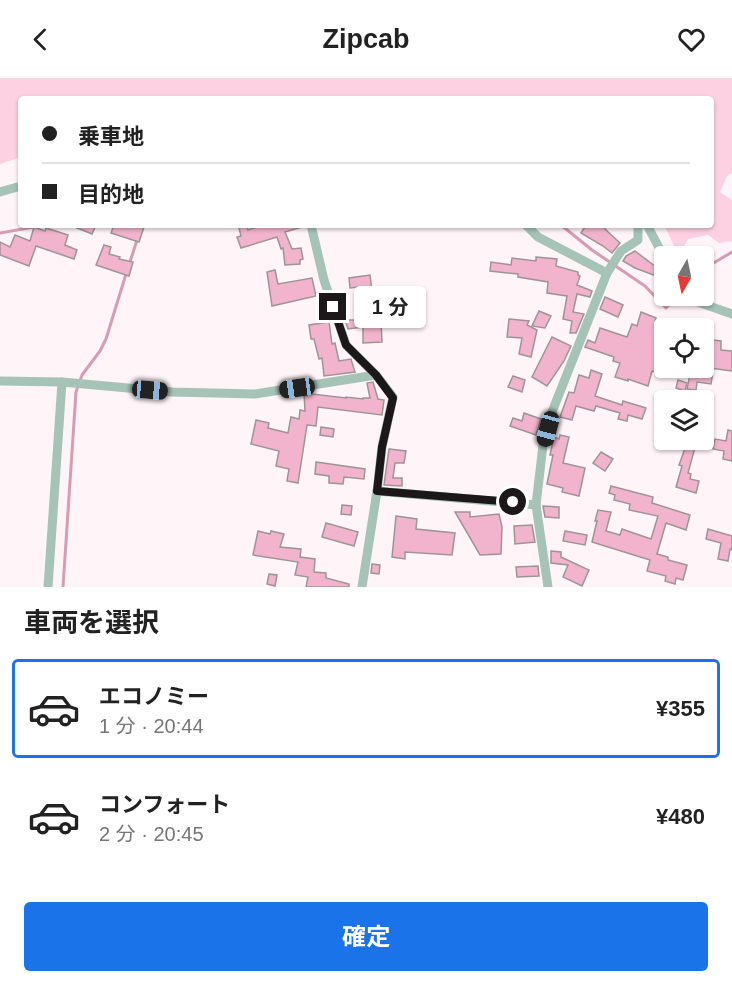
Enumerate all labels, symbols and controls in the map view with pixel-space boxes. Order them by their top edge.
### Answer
icon: back [24,23,57,56]
icon: heart [675,23,708,56]
text: Zipcab [322,24,410,54]
text: 乗車地 [78,124,144,149]
text: 目的地 [78,182,144,207]
north arrow [654,246,714,306]
map controls [654,246,714,450]
callout: 1 分 [354,286,426,328]
route end [319,293,346,320]
text: 1 分 [372,296,408,318]
button: locate [654,318,714,378]
car [278,377,316,399]
car [131,379,169,401]
button: layers [654,390,714,450]
car [535,409,561,449]
route start [499,488,526,515]
text: 車両を選択 [24,608,159,638]
icon: car [27,682,81,736]
text: エコノミー [99,684,209,709]
text: ¥355 [656,696,705,721]
text: 1 分 · 20:44 [99,715,204,737]
icon: car [27,790,81,844]
text: コンフォート [99,792,230,817]
text: ¥480 [656,804,705,829]
text: 2 分 · 20:45 [99,823,204,845]
button: 確定 [24,902,708,971]

